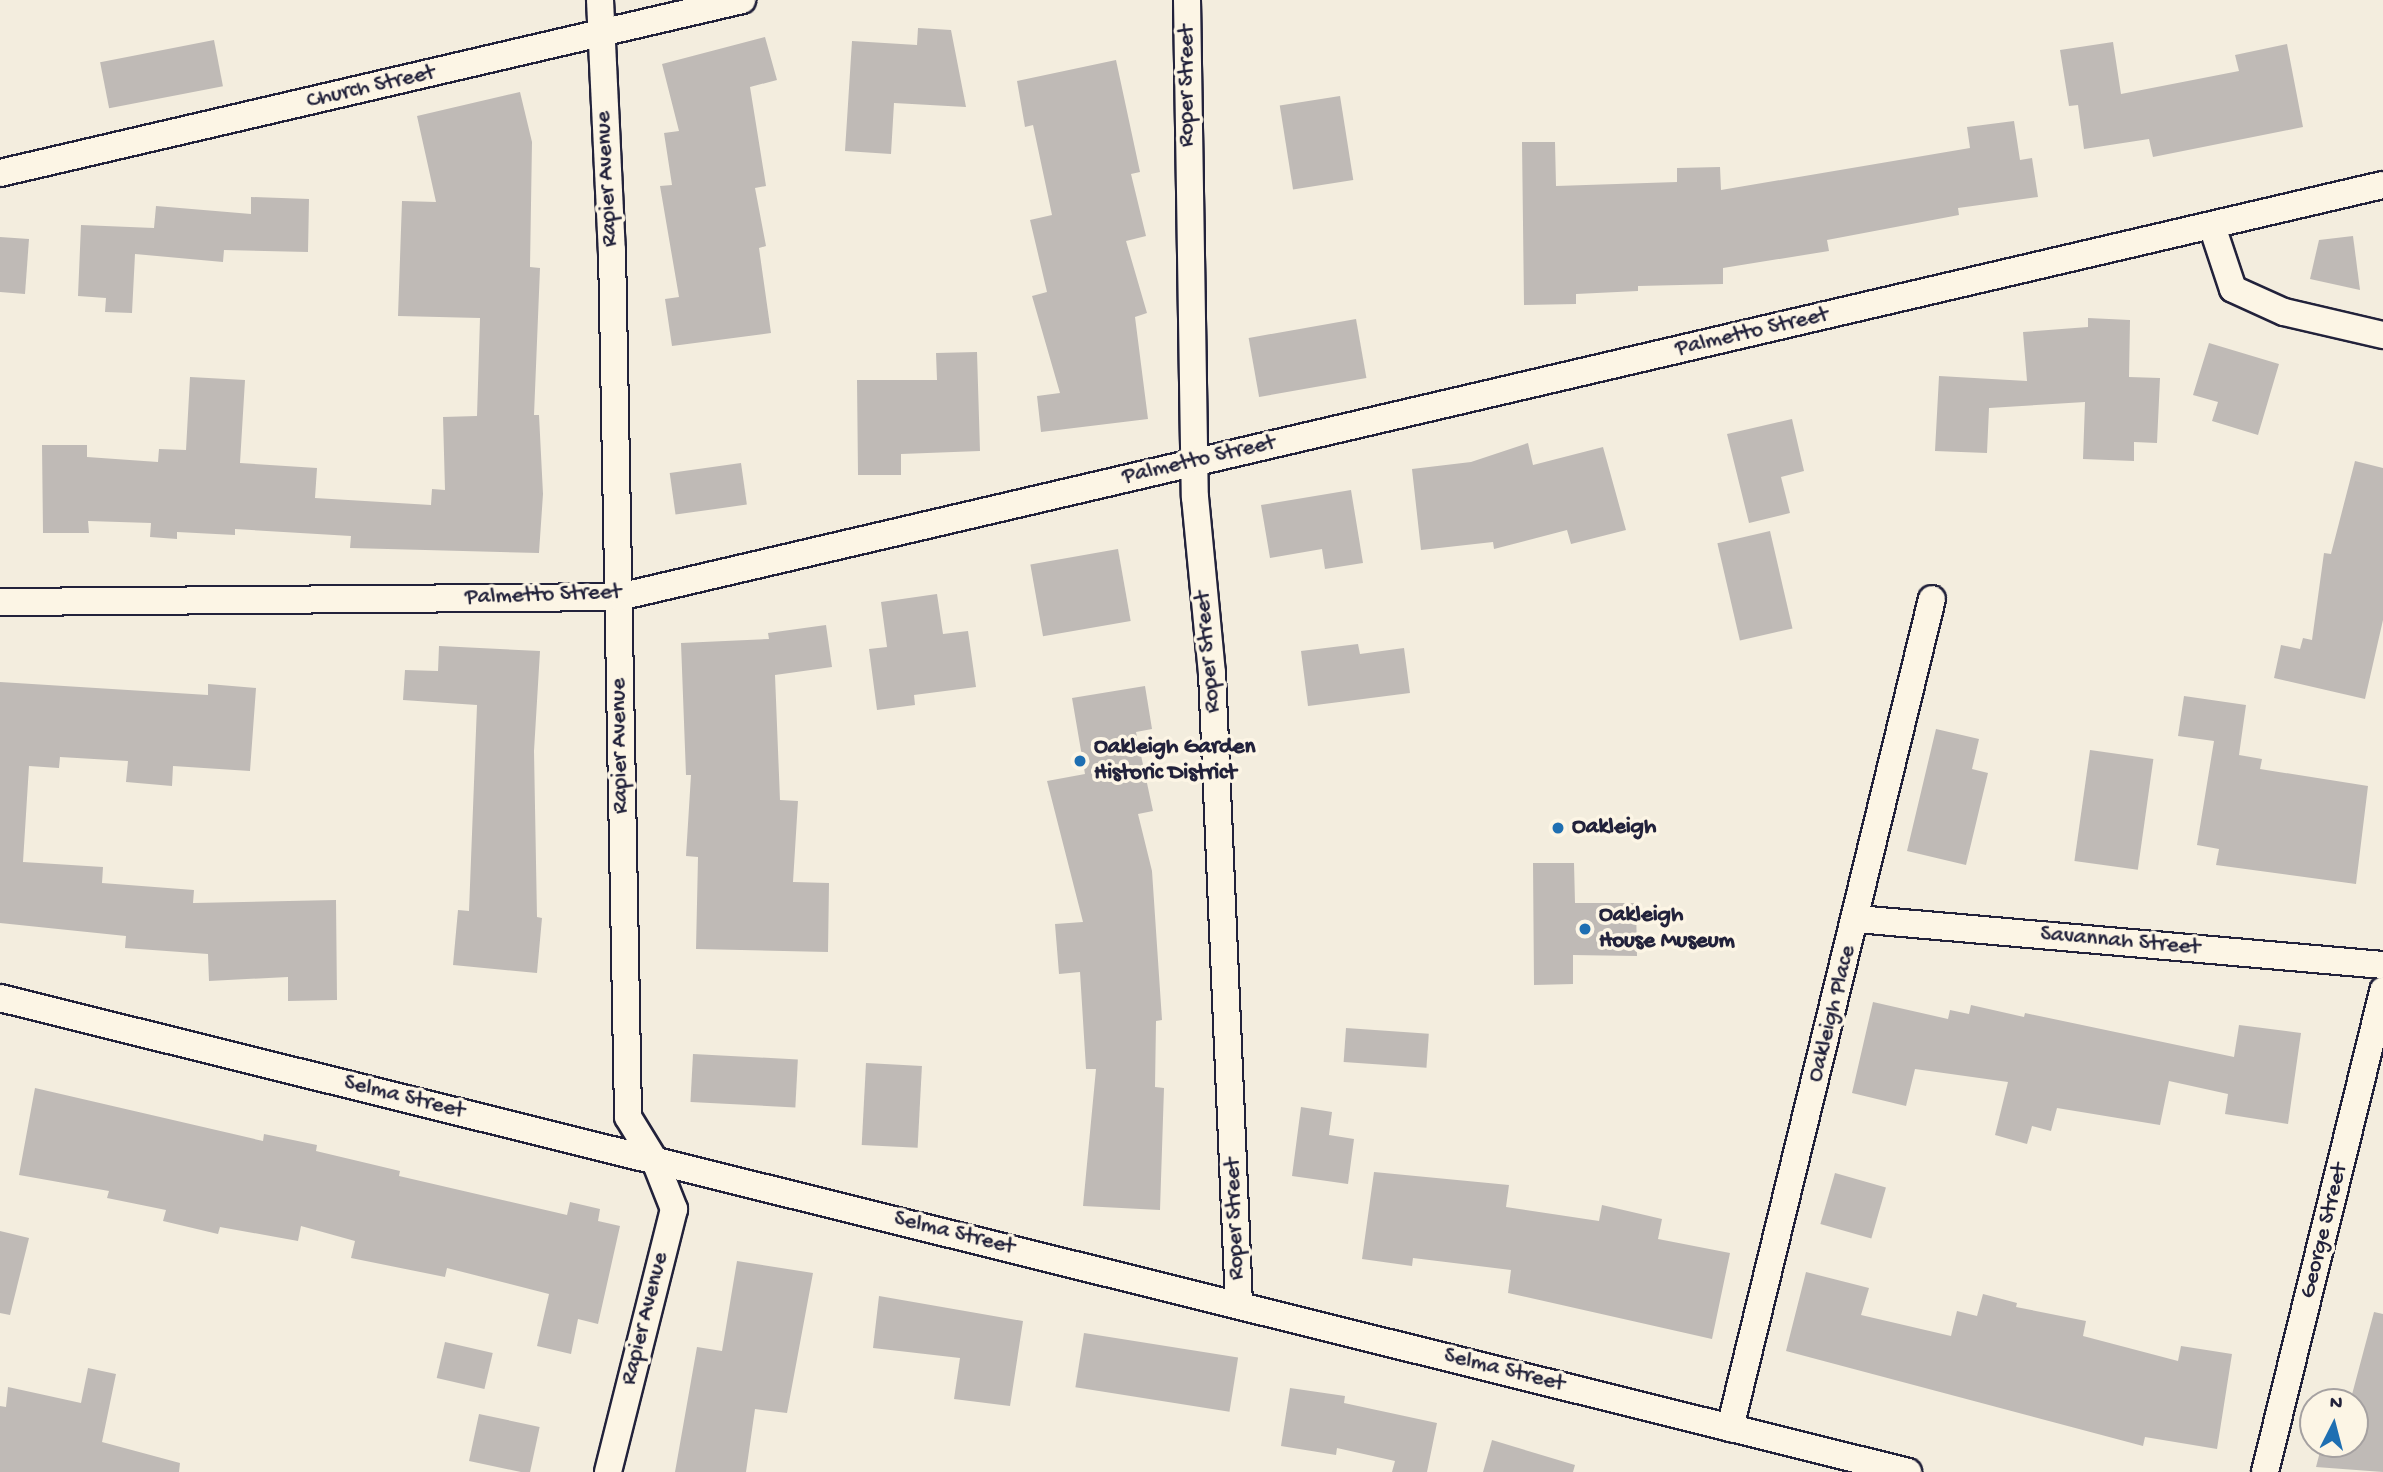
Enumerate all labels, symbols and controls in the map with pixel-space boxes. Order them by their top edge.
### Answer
street label: Roper Street [1174,25,1202,147]
street label: Church Street [304,60,438,116]
street label: Rapier Avenue [591,110,625,248]
street label: Palmetto Street [1673,302,1831,364]
street label: Palmetto Street [1120,430,1278,492]
street label: Palmetto Street [464,579,622,613]
street label: Roper Street [1190,590,1228,714]
street label: Rapier Avenue [606,678,636,814]
place label: Oakleigh Garden Historic District [1094,734,1255,788]
marker: Oakleigh Garden Historic District [1072,753,1088,769]
place label: Oakleigh [1572,814,1656,842]
marker: Oakleigh [1550,820,1566,836]
place label: Oakleigh House Museum [1599,902,1735,956]
marker: Oakleigh House Museum [1577,921,1593,937]
street label: Savannah Street [2039,921,2201,963]
street label: Oakleigh Place [1803,943,1863,1085]
street label: Selma Street [341,1070,467,1126]
street label: Roper Street [1220,1158,1252,1280]
street label: George Street [2295,1161,2355,1301]
street label: Selma Street [891,1206,1017,1262]
street label: Rapier Avenue [616,1250,676,1388]
street label: Selma Street [1441,1343,1567,1399]
north arrow [2299,1388,2369,1458]
text: N [2329,1392,2343,1416]

